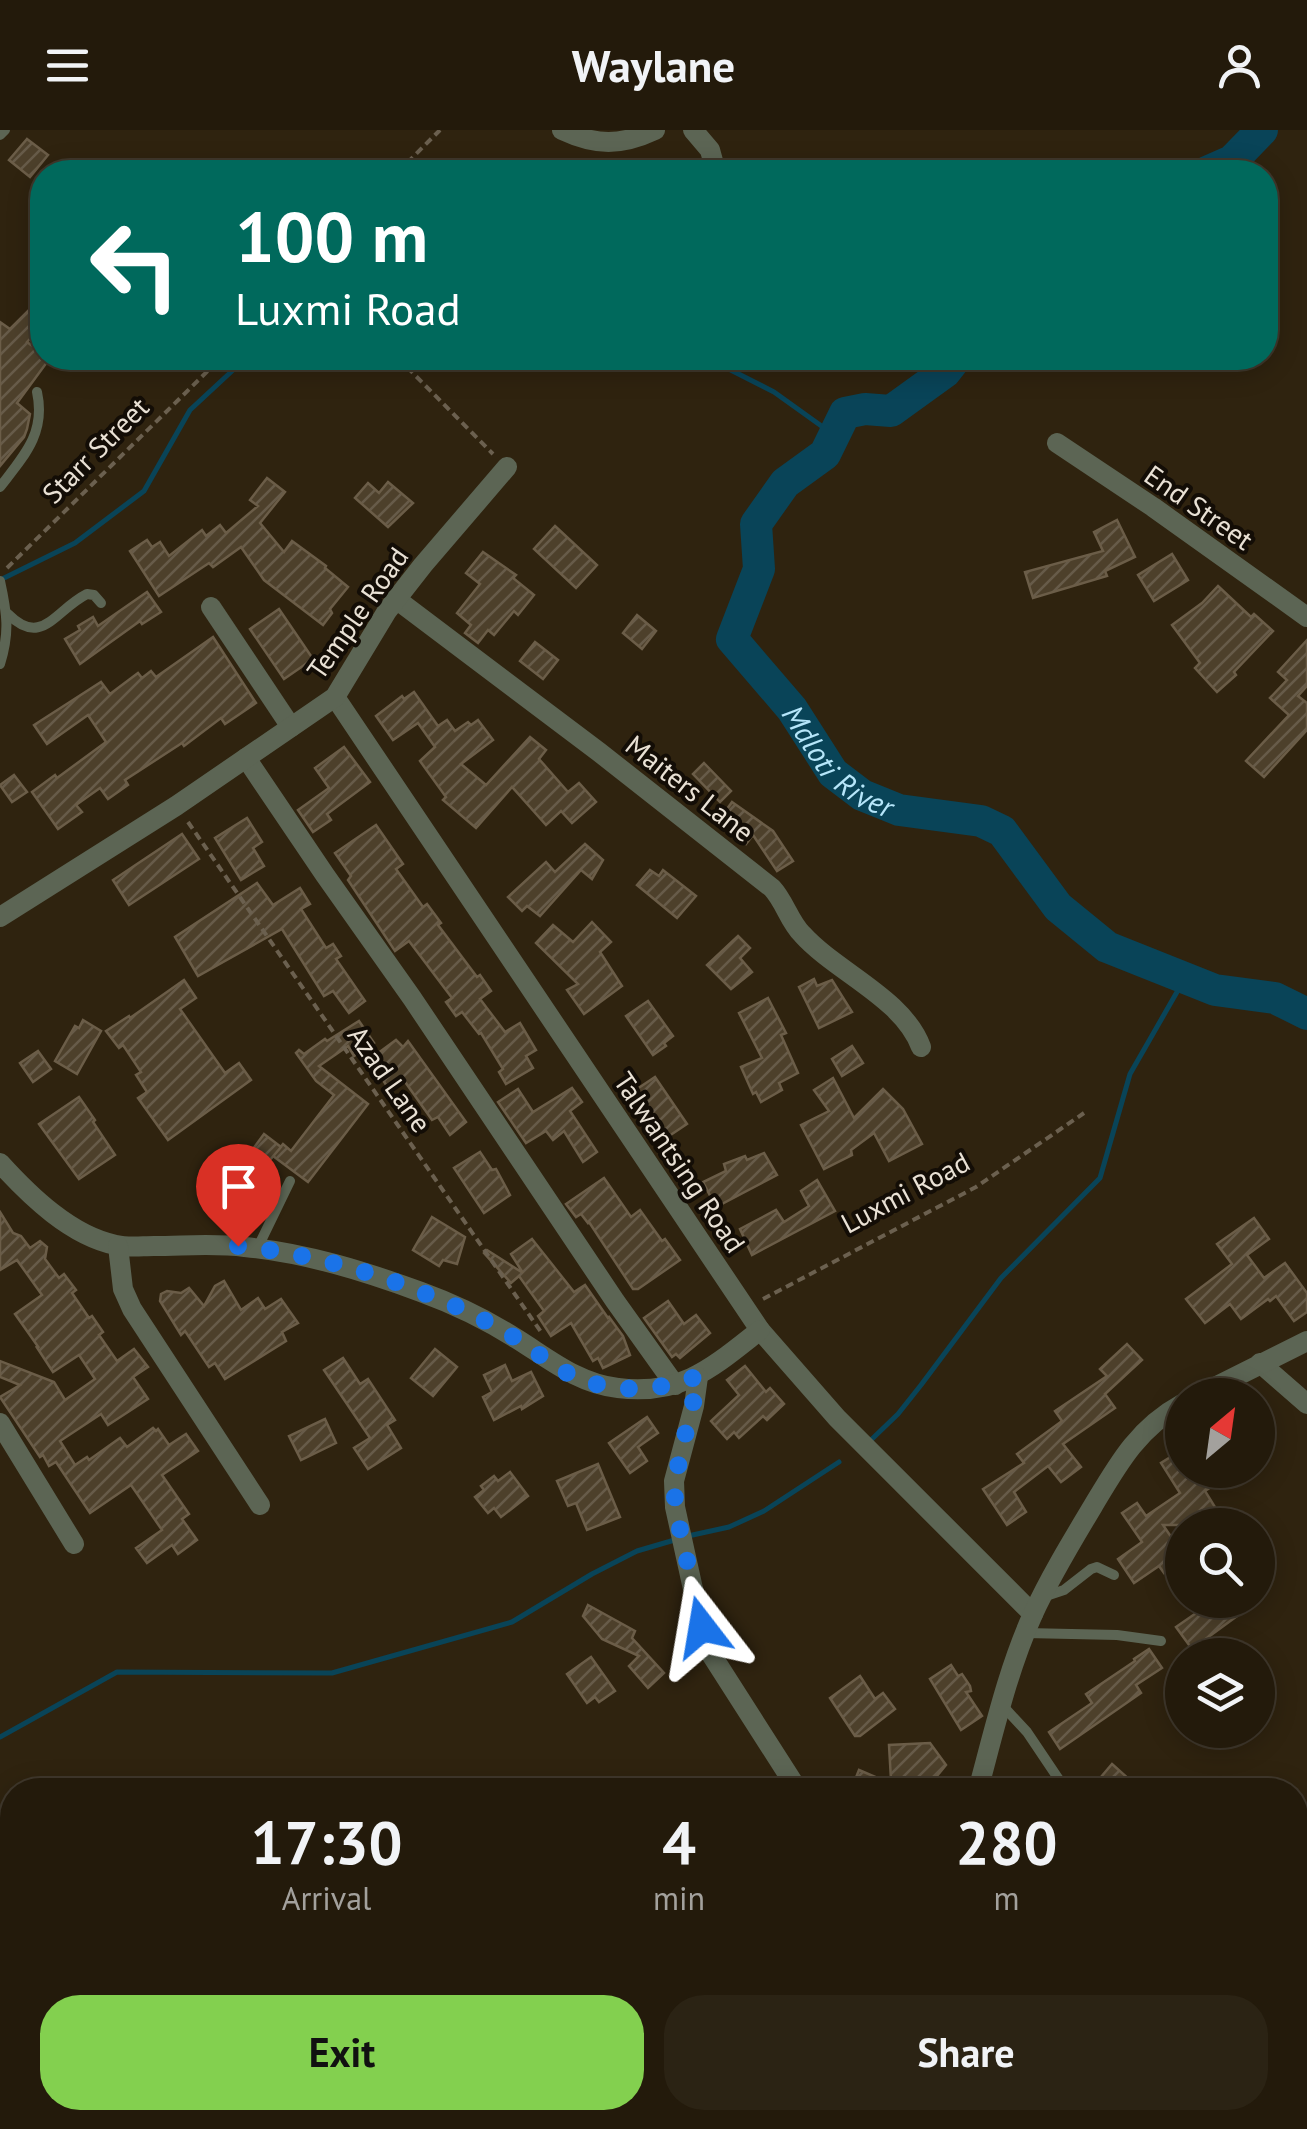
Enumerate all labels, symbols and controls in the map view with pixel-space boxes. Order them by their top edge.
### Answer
text: Waylane [572,36,735,94]
icon: menu [40,38,95,93]
icon: person [1212,38,1267,93]
text: 100 m [235,191,428,281]
icon: left [70,200,200,330]
text: Luxmi Road [235,279,461,337]
street label: Starr Street [34,388,157,511]
street label: End Street [1137,456,1261,558]
street label: Temple Road [298,540,416,686]
water label: Mdloti River [775,697,902,826]
street label: Maiters Lane [618,726,762,850]
street label: Azad Lane [340,1018,440,1140]
street label: Talwantsing Road [606,1064,754,1260]
street label: Luxmi Road [834,1143,976,1241]
pin [196,1144,281,1247]
icon: arrive [211,1159,266,1214]
north arrow [1165,1378,1275,1488]
map controls [1165,1378,1275,1748]
button: search [1165,1508,1275,1618]
position arrow [650,1575,754,1679]
button: layers [1165,1638,1275,1748]
text: 17:30 [250,1803,403,1881]
text: 4 [662,1803,696,1881]
text: 280 [956,1803,1058,1881]
text: Arrival [282,1877,371,1919]
text: min [653,1877,705,1919]
text: m [994,1877,1020,1919]
button: Exit [40,1995,644,2110]
button: Share [664,1995,1268,2110]

